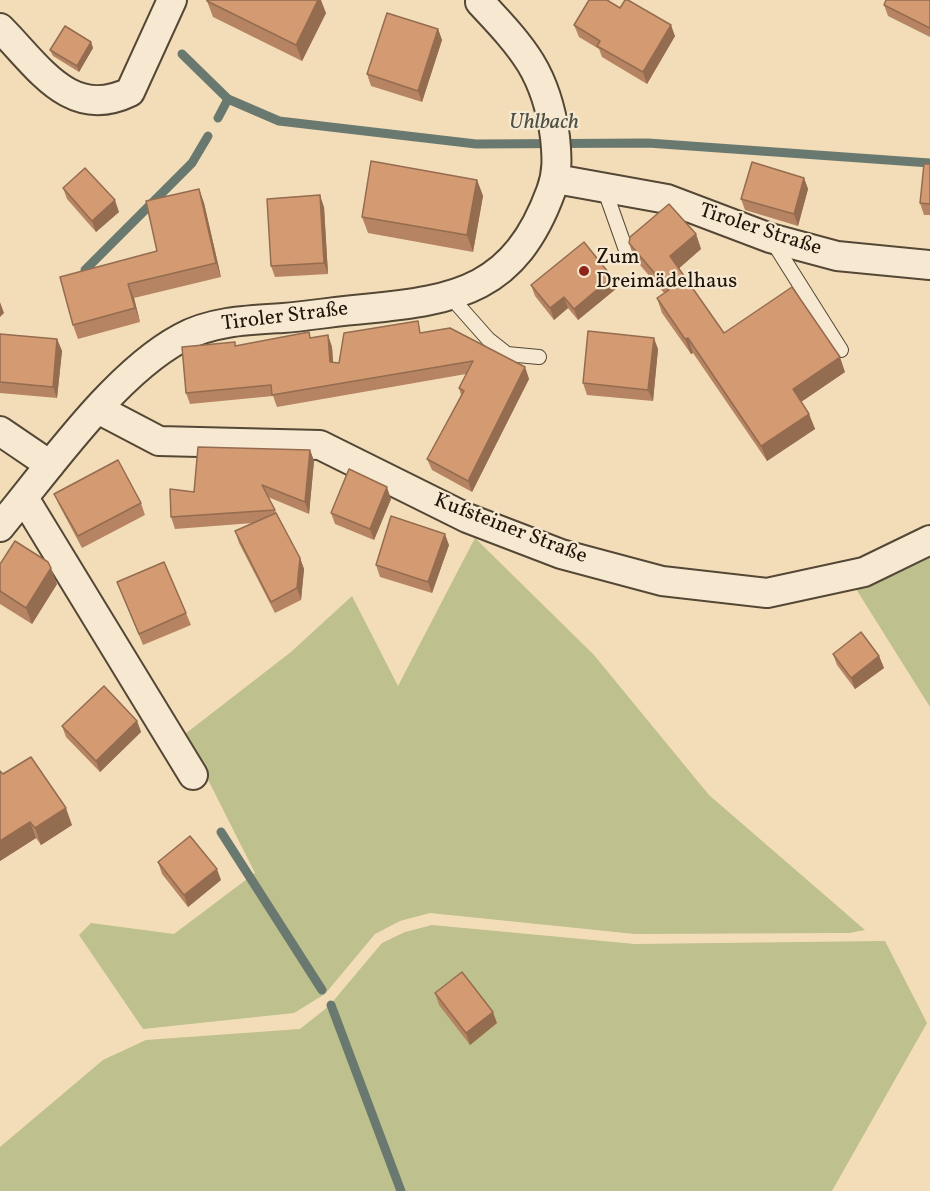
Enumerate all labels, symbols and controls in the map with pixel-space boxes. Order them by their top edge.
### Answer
water label: Uhlbach [509,111,579,137]
street label: Tiroler Straße [696,199,824,263]
place label: Zum Dreimädelhaus [596,246,737,296]
marker: Zum Dreimädelhaus [577,264,591,278]
street label: Tiroler Straße [220,298,350,338]
street label: Kufsteiner Straße [430,489,590,571]

